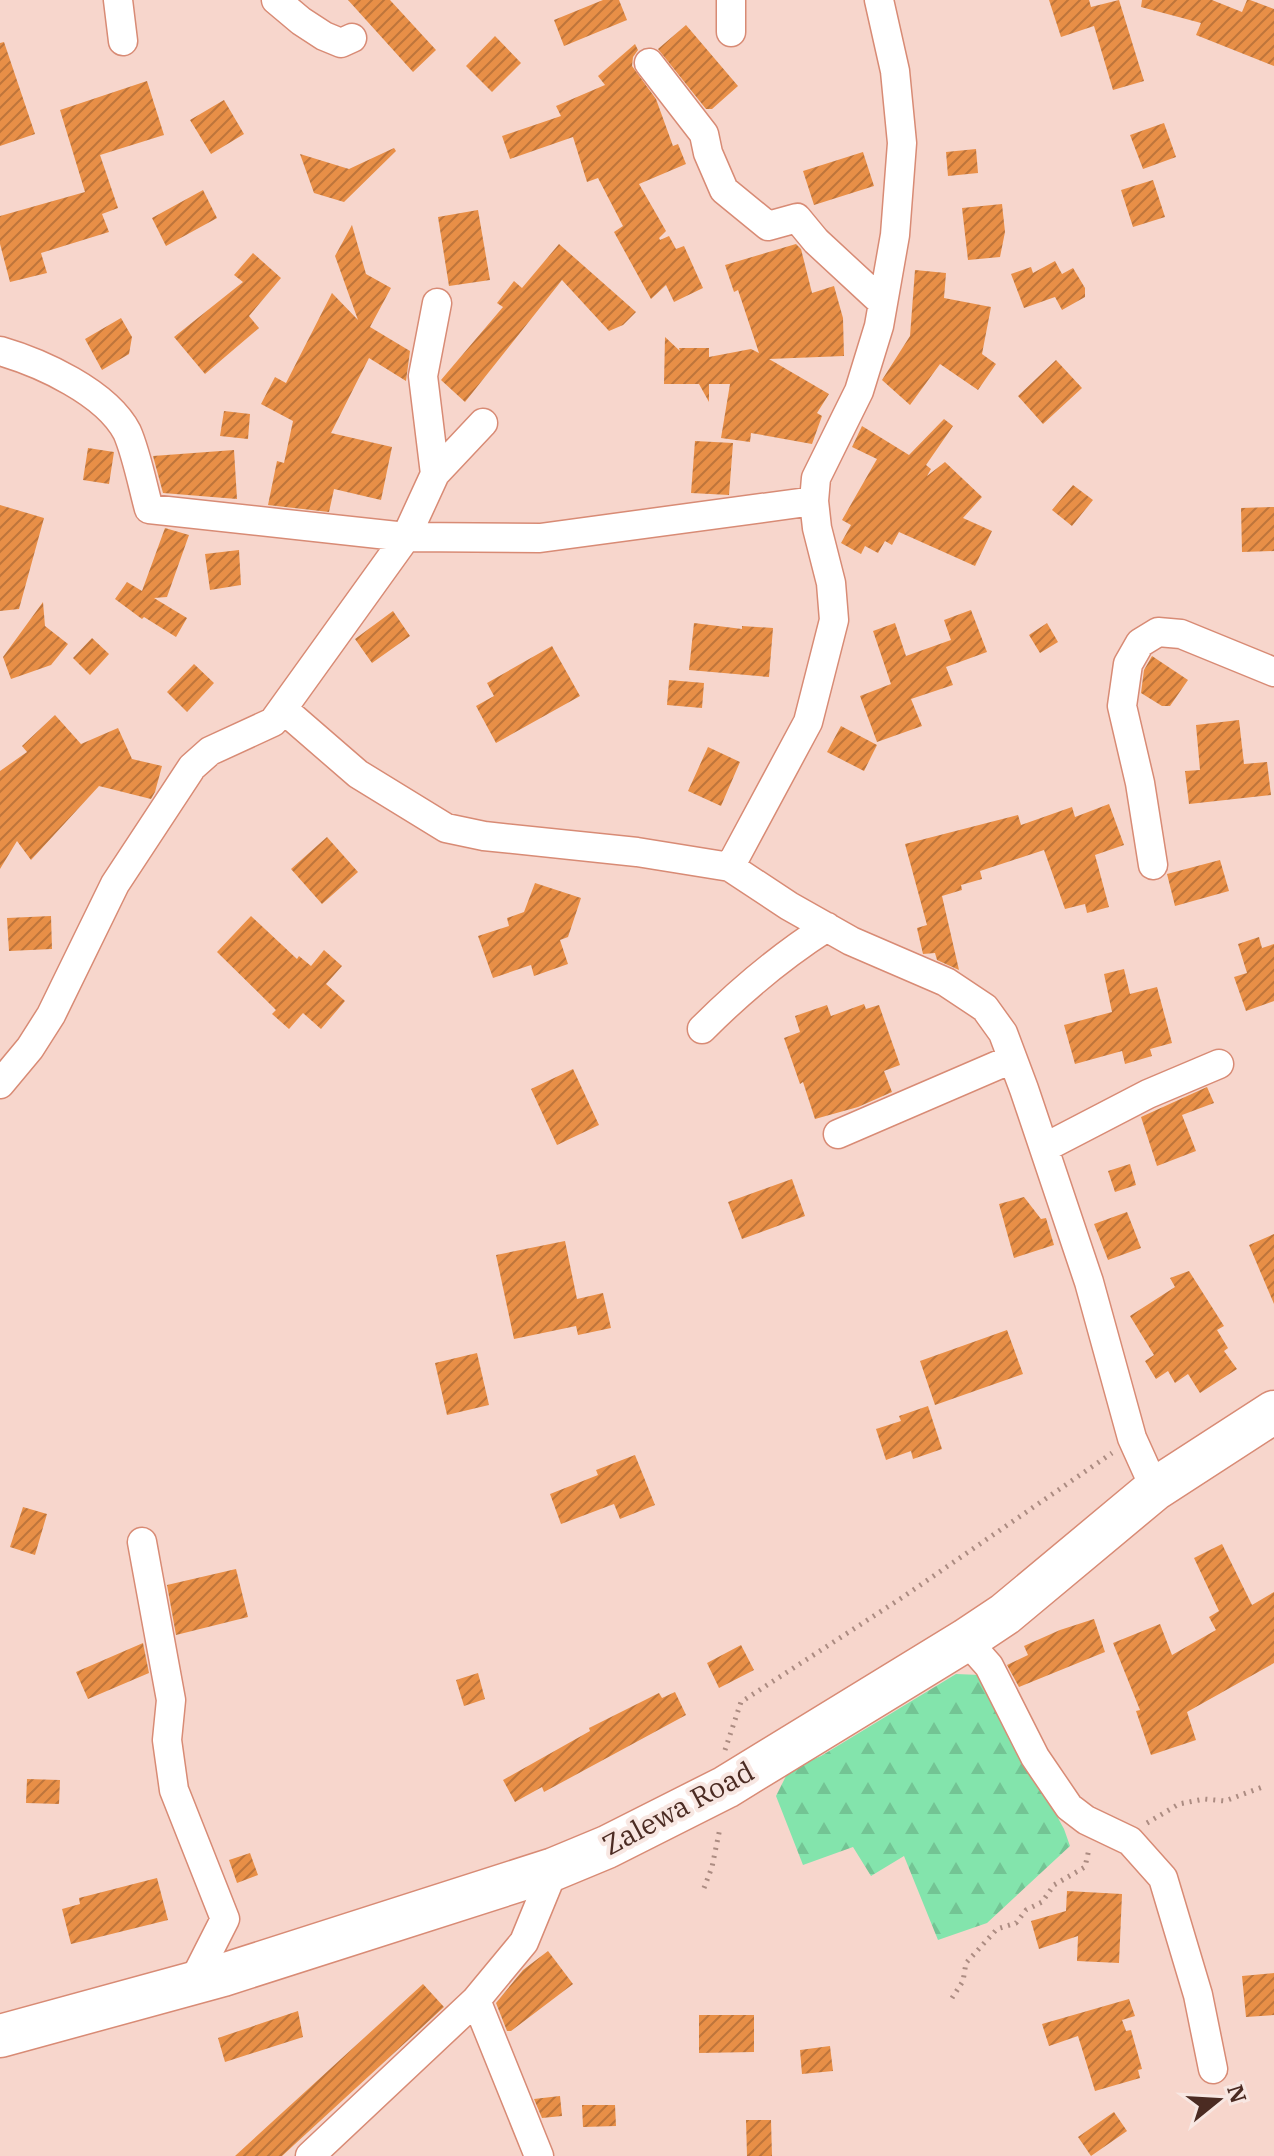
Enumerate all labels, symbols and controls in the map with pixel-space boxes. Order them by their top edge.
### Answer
street label: Zalewa Road [596,1752,760,1863]
north arrow [1178,2060,1258,2140]
text: N [1221,2081,1254,2106]

